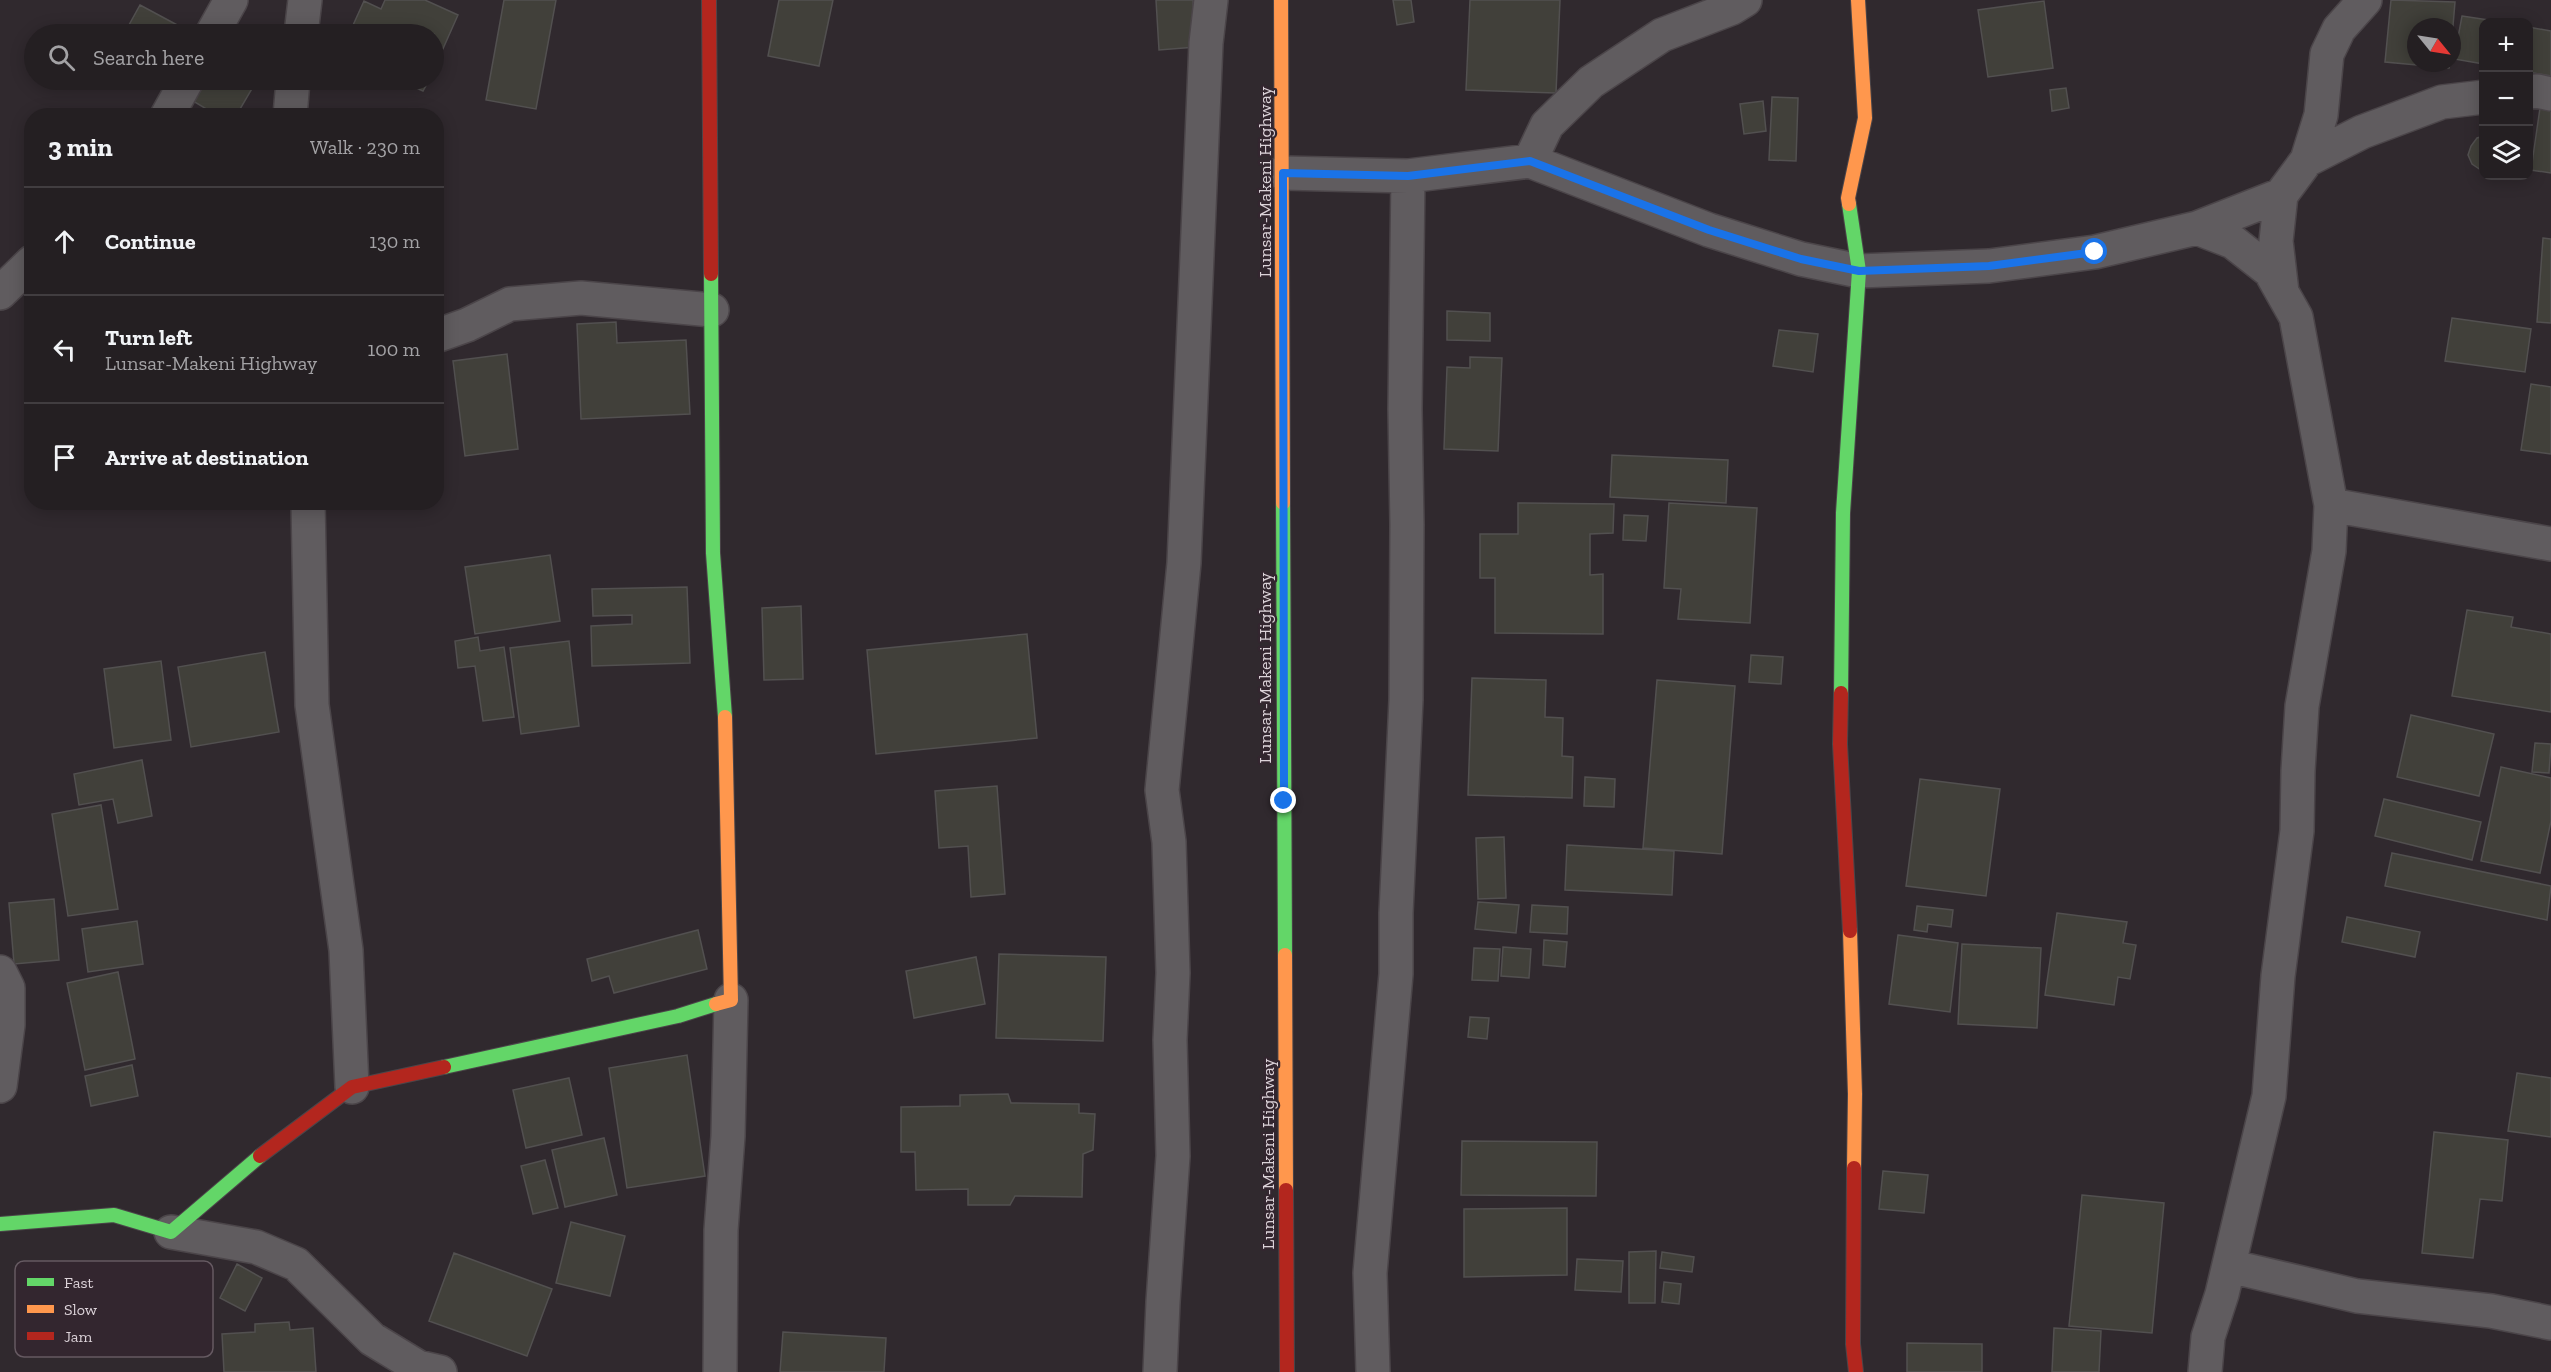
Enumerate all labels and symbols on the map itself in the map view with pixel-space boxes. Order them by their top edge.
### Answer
north arrow [2407,18,2461,72]
street label: Lunsar-Makeni Highway [1254,86,1276,277]
route start [2081,238,2107,264]
street label: Lunsar-Makeni Highway [1254,572,1276,763]
route end [1270,787,1296,813]
street label: Lunsar-Makeni Highway [1257,1058,1279,1249]
legend [15,1261,213,1357]
text: Fast [64,1273,93,1292]
text: Slow [64,1300,98,1319]
text: Jam [64,1327,93,1346]

